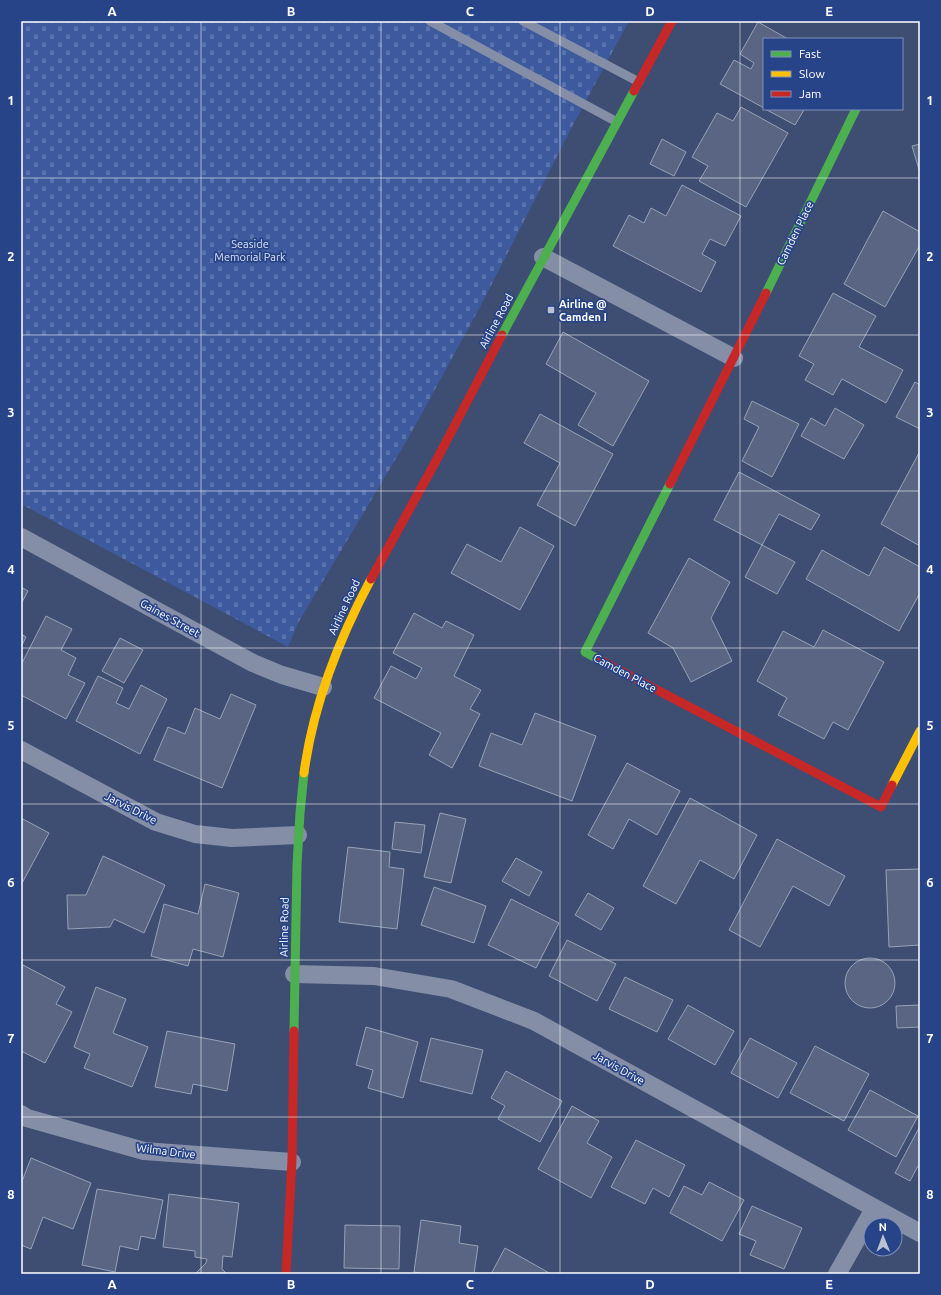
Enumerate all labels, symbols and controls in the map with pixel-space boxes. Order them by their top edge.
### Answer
text: A [107,4,117,18]
text: B [287,4,296,18]
text: C [466,4,475,18]
text: D [645,4,655,18]
text: E [825,4,833,18]
legend [763,38,903,110]
text: Fast [799,47,821,60]
text: Slow [799,67,825,80]
text: Jam [799,87,821,100]
text: 1 [7,93,15,107]
text: 1 [926,93,934,107]
street label: Camden Place [774,199,816,267]
park label: Seaside Memorial Park [214,238,286,263]
text: 2 [7,249,15,263]
text: 2 [926,249,934,263]
street label: Airline Road [477,292,515,350]
place label: Airline @ Camden I [559,298,607,323]
marker: Airline @ Camden I [546,305,556,315]
text: 3 [7,405,15,419]
text: 3 [926,405,934,419]
text: 4 [7,562,15,576]
text: 4 [926,562,934,576]
street label: Airline Road [326,577,362,637]
street label: Gaines Street [138,597,202,640]
street label: Camden Place [592,651,658,695]
text: 5 [7,718,15,732]
text: 5 [926,718,934,732]
street label: Jarvis Drive [103,790,159,826]
text: 6 [7,875,15,889]
text: 6 [926,875,934,889]
street label: Airline Road [277,897,291,957]
text: 7 [7,1031,15,1045]
text: 7 [926,1031,934,1045]
street label: Jarvis Drive [591,1049,647,1087]
street label: Wilma Drive [136,1141,196,1161]
text: 8 [7,1187,15,1201]
text: 8 [926,1187,934,1201]
north arrow [863,1217,903,1257]
text: N [879,1221,887,1233]
text: A [107,1277,117,1291]
text: B [287,1277,296,1291]
text: C [466,1277,475,1291]
text: D [645,1277,655,1291]
text: E [825,1277,833,1291]

